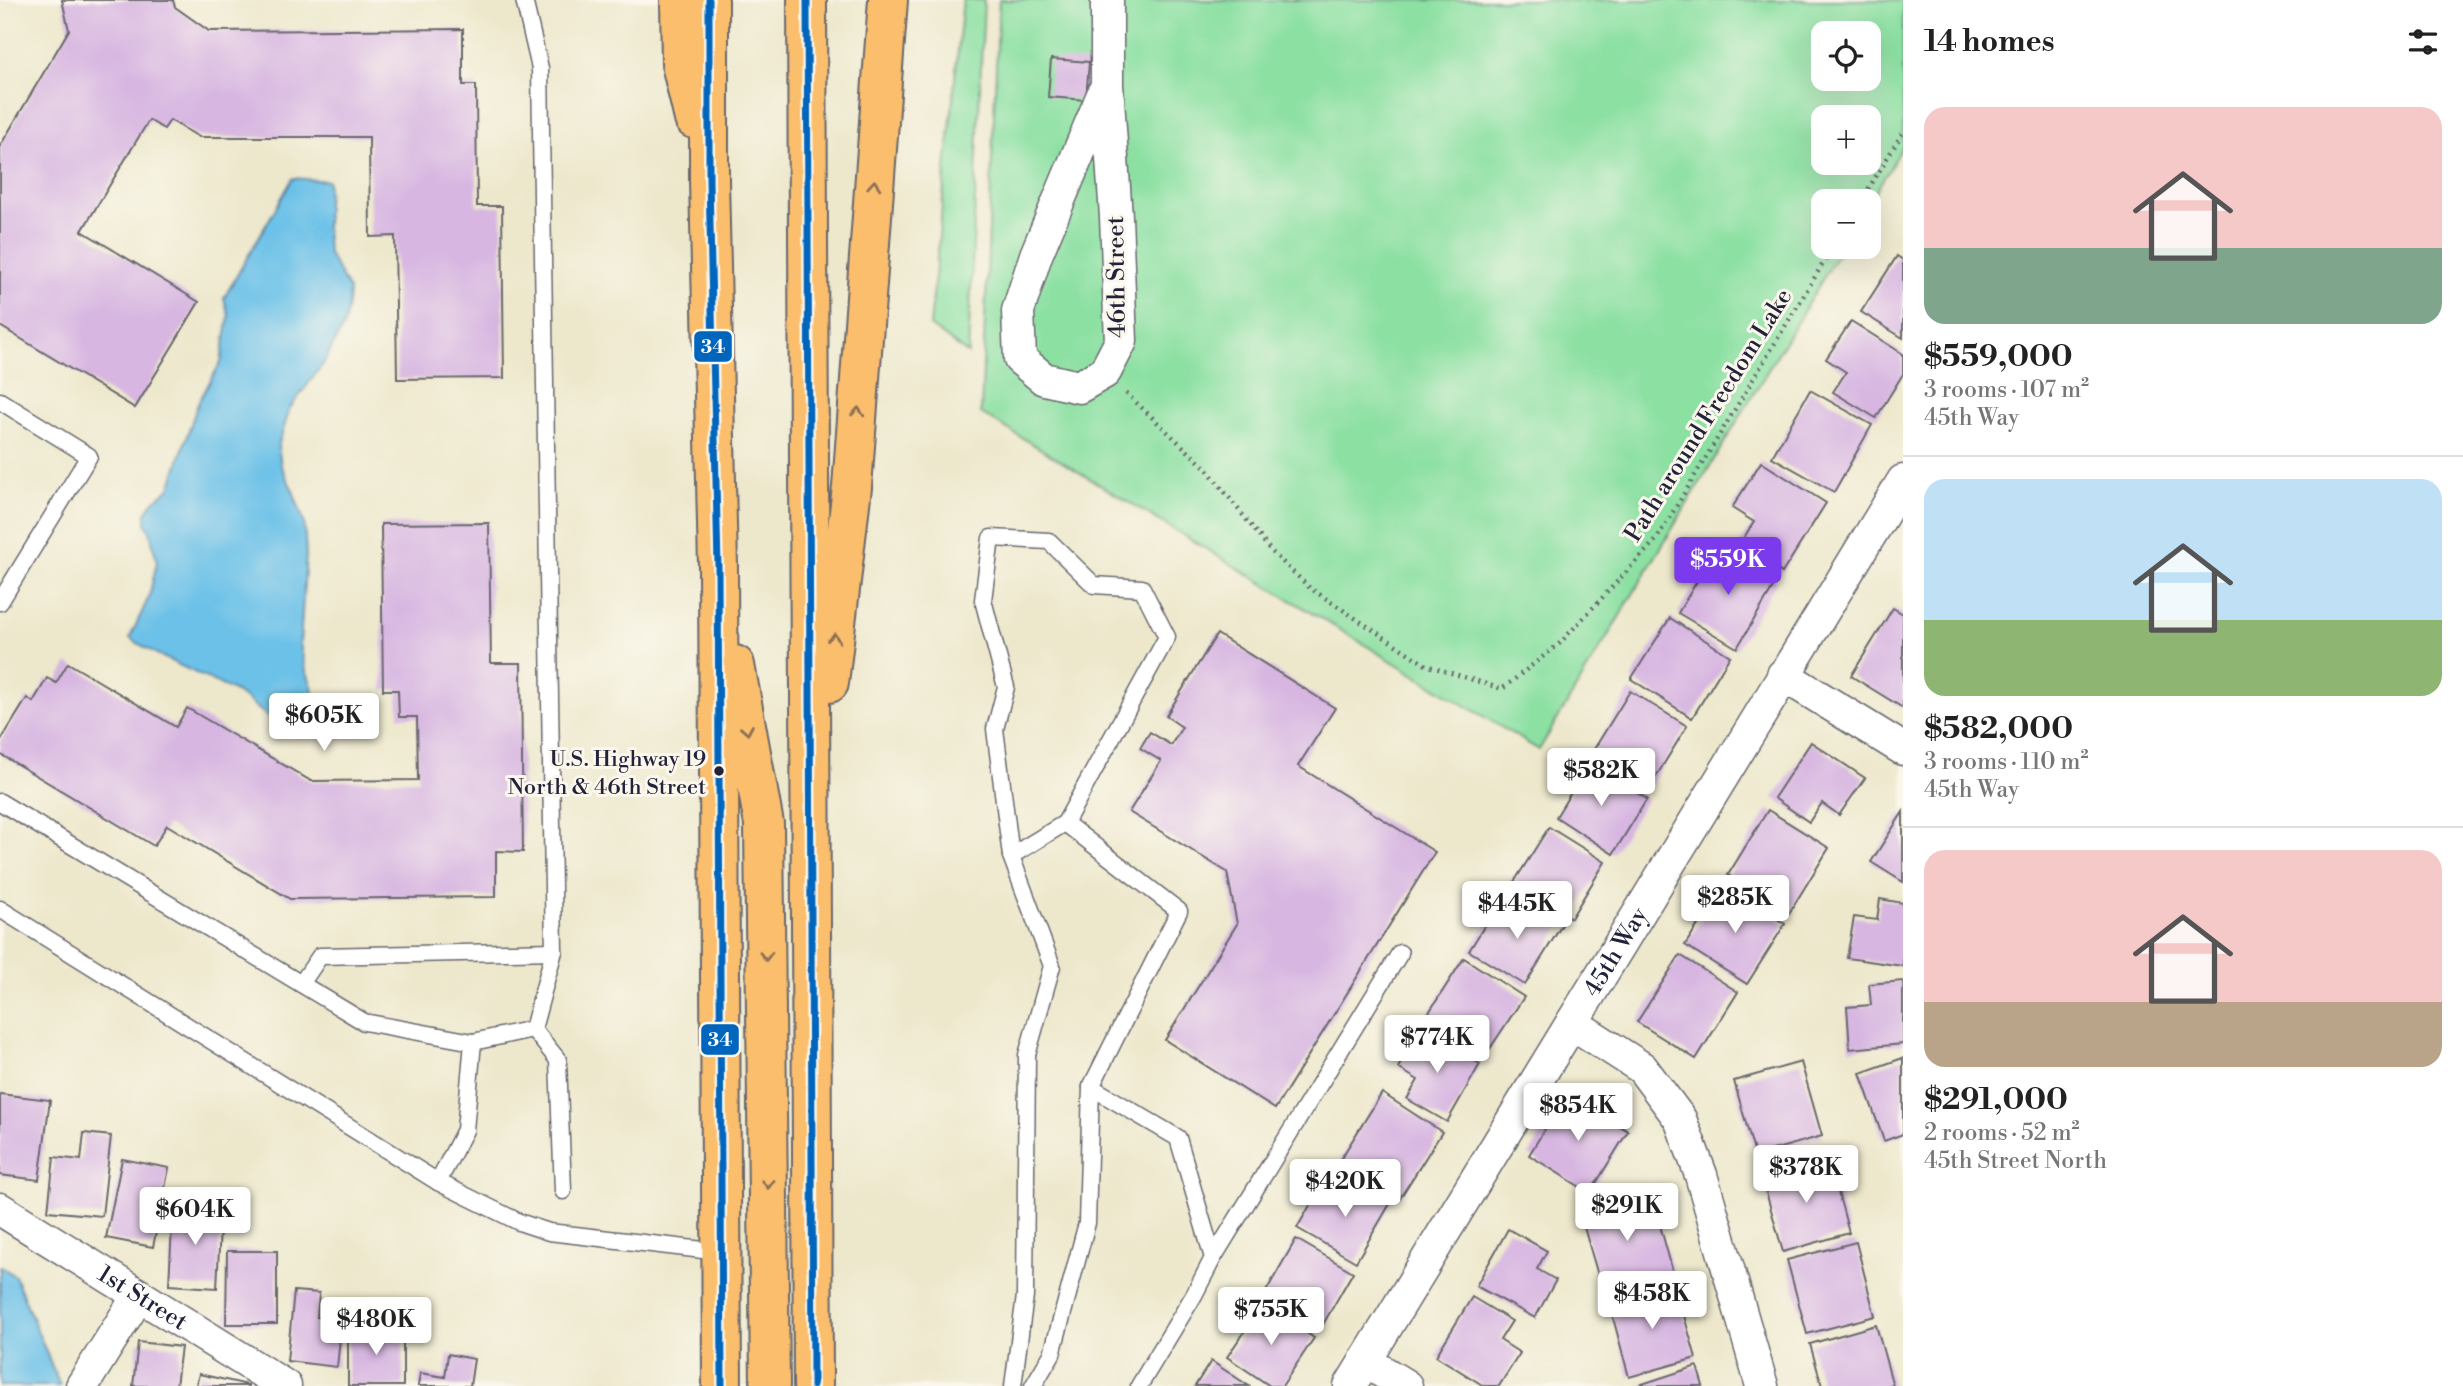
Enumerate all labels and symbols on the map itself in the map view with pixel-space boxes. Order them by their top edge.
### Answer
one-way arrow [866,179,881,190]
street label: 46th Street [1101,215,1133,338]
street label: Path around Freedom Lake [1618,283,1799,548]
line badge: 34 [693,330,733,363]
text: 34 [701,335,725,359]
one-way arrow [850,406,865,417]
pin: $559K [1679,538,1777,597]
one-way arrow [827,632,842,644]
pin: $605K [275,694,373,753]
one-way arrow [739,724,754,736]
place label: U.S. Highway 19 North & 46th Street [508,746,706,801]
pin: $582K [1552,748,1650,808]
marker: U.S. Highway 19 North & 46th Street [712,764,726,778]
pin: $285K [1686,876,1784,935]
pin: $445K [1468,881,1566,941]
street label: 45th Way [1578,902,1655,1002]
one-way arrow [758,952,774,962]
pin: $774K [1388,1016,1486,1075]
line badge: 34 [700,1023,740,1056]
text: 34 [708,1028,732,1052]
pin: $854K [1529,1084,1627,1143]
pin: $378K [1757,1146,1855,1205]
pin: $420K [1296,1160,1394,1219]
one-way arrow [760,1179,776,1190]
pin: $291K [1578,1184,1676,1243]
pin: $604K [146,1188,244,1247]
street label: 1st Street [92,1259,193,1338]
pin: $458K [1603,1272,1701,1331]
pin: $755K [1222,1288,1320,1347]
pin: $480K [327,1298,425,1357]

